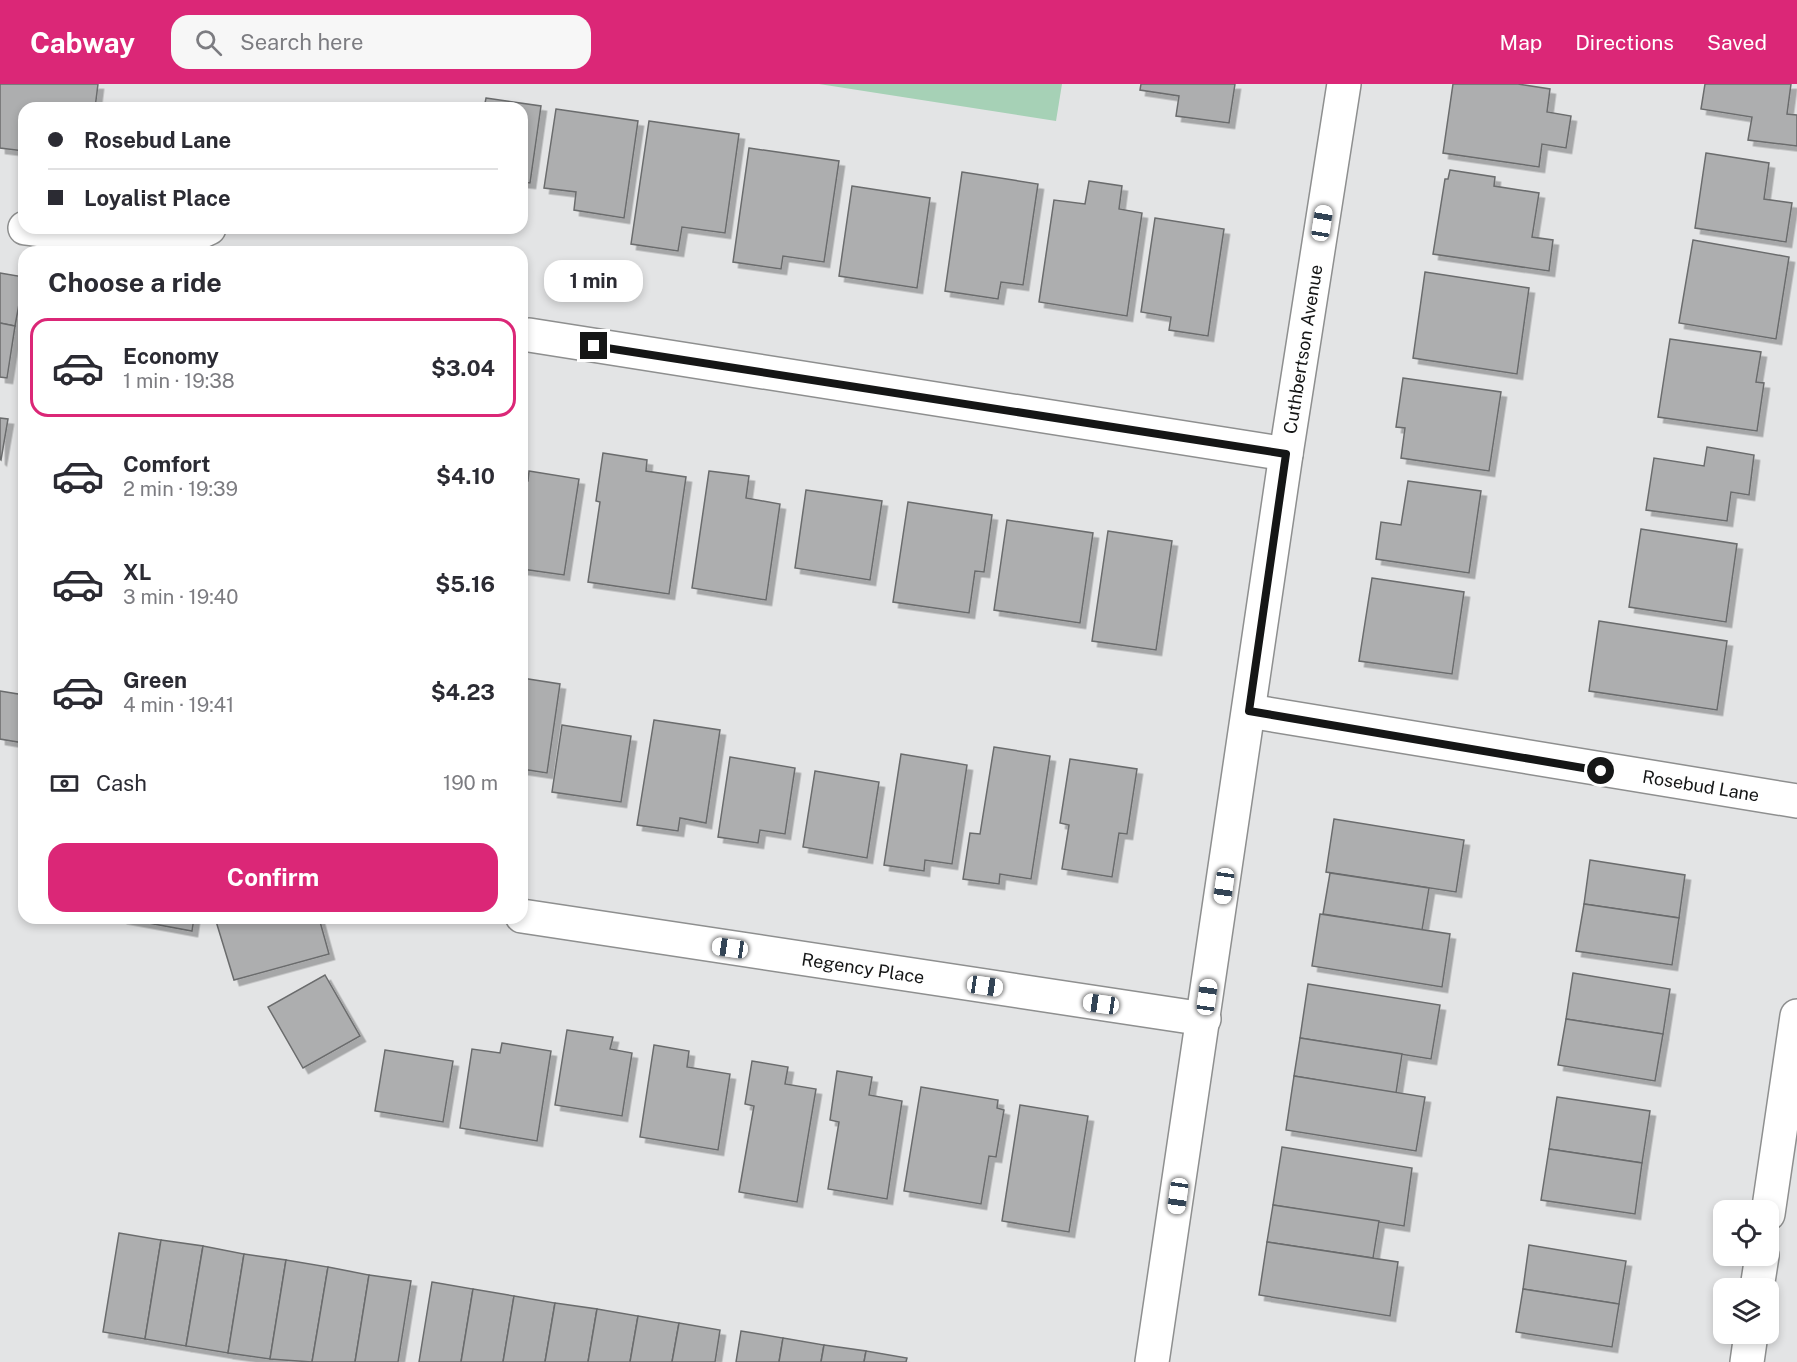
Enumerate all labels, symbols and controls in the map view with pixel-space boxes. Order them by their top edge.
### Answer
search box [171,15,591,69]
text: Cabway [30,26,135,59]
icon: search [192,26,225,59]
text: Search here [240,29,363,55]
text: Map [1500,30,1542,55]
text: Directions [1575,30,1674,55]
text: Saved [1707,30,1767,55]
text: Rosebud Lane [84,127,231,153]
text: Loyalist Place [84,185,231,211]
car [1310,204,1334,242]
callout: 1 min [544,259,644,301]
street label: Cuthbertson Avenue [1279,263,1326,435]
text: Choose a ride [48,266,222,298]
text: 1 min [569,269,618,293]
route end [580,332,607,359]
icon: car [51,341,105,395]
text: Economy [123,343,219,369]
text: $3.04 [431,355,495,381]
text: 1 min · 19:38 [123,369,235,393]
icon: car [51,449,105,503]
text: Comfort [123,451,210,477]
text: $4.10 [436,463,495,489]
text: 2 min · 19:39 [123,477,238,501]
icon: car [51,557,105,611]
text: XL [123,559,151,585]
text: $5.16 [435,571,495,597]
text: 3 min · 19:40 [123,585,238,609]
icon: car [51,665,105,719]
text: Green [123,667,187,693]
text: $4.23 [431,679,495,705]
text: 4 min · 19:41 [123,693,234,717]
route start [1587,757,1614,784]
street label: Rosebud Lane [1641,765,1761,805]
icon: cash [48,767,81,800]
text: Cash [96,770,147,796]
text: 190 m [443,771,498,795]
button: Confirm [48,843,498,912]
car [1213,867,1235,905]
car [711,937,749,959]
street label: Regency Place [800,948,926,987]
car [966,975,1004,997]
car [1196,978,1218,1016]
car [1082,993,1120,1015]
car [1167,1177,1189,1215]
map controls [1713,1200,1779,1344]
button: locate [1713,1200,1779,1266]
button: layers [1713,1278,1779,1344]

